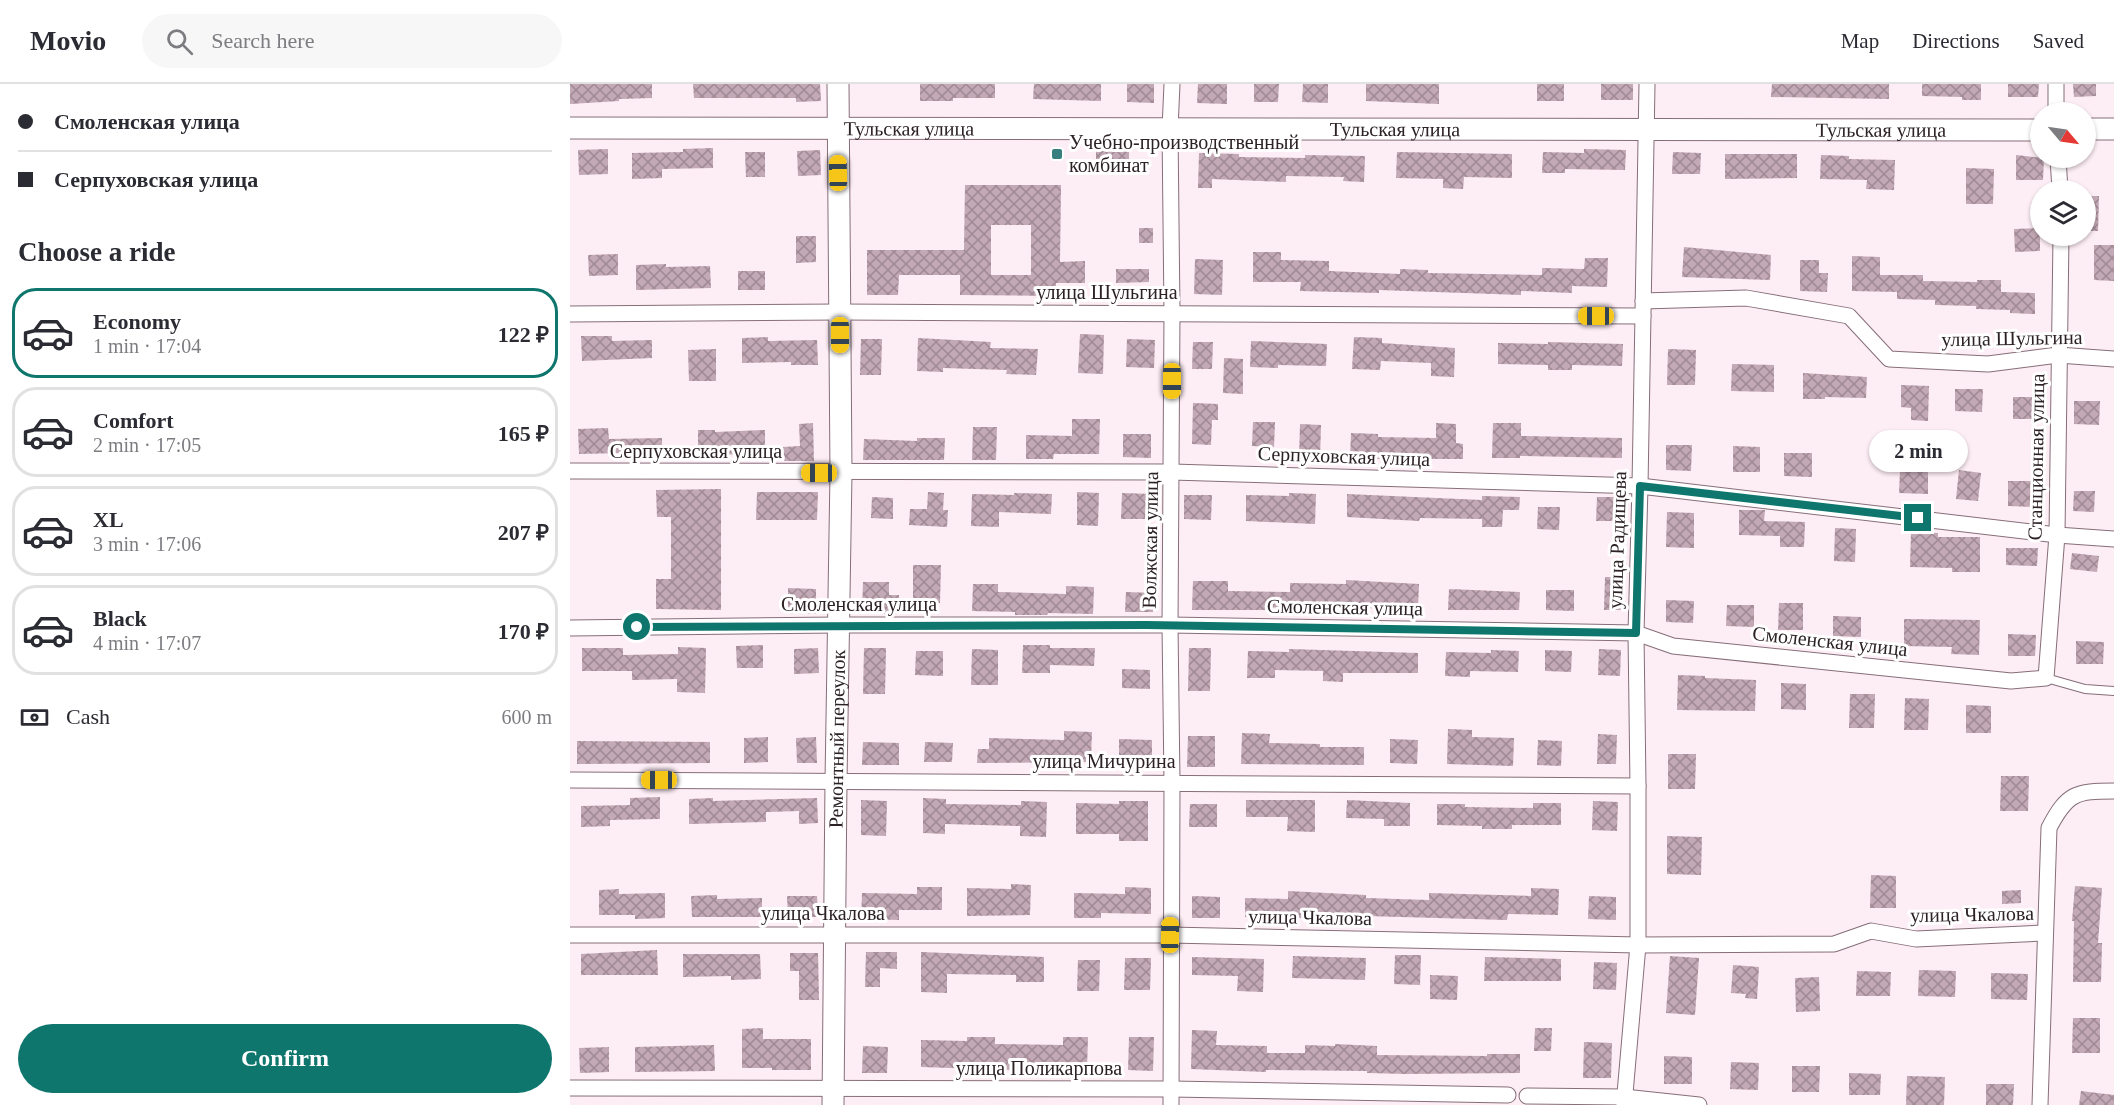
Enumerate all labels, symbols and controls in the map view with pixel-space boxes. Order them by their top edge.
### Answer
search box [142,14,562,68]
text: Movio [30,25,106,56]
icon: search [163,25,196,58]
text: Search here [211,28,314,53]
text: Map [1841,29,1879,53]
text: Directions [1912,29,2000,53]
text: Saved [2033,29,2084,53]
north arrow [2030,102,2096,168]
map controls [2030,102,2096,246]
text: Смоленская улица [54,109,240,134]
street label: Тульская улица [844,117,974,141]
street label: Тульская улица [1330,118,1460,141]
street label: Тульская улица [1816,119,1946,142]
place label: Учебно-производственный комбинат [1069,131,1300,176]
marker: Учебно-производственный комбинат [1050,147,1064,161]
car [829,155,847,191]
text: Серпуховская улица [54,167,258,192]
button: layers [2030,180,2096,246]
text: Choose a ride [18,237,176,267]
street label: улица Шульгина [1036,281,1178,304]
icon: car [21,306,75,360]
car [1578,307,1614,325]
text: Economy [93,309,181,334]
car [831,317,849,353]
text: 122 ₽ [498,322,549,347]
street label: улица Шульгина [1941,326,2083,351]
text: 1 min · 17:04 [93,335,201,357]
car [1163,363,1181,399]
street label: Станционная улица [2024,373,2049,541]
icon: car [21,405,75,459]
text: Comfort [93,408,174,433]
text: 165 ₽ [498,421,549,446]
callout: 2 min [1868,431,1968,473]
text: 2 min · 17:05 [93,434,201,456]
street label: Серпуховская улица [610,440,782,463]
text: 2 min [1894,440,1943,462]
street label: Серпуховская улица [1257,442,1431,471]
car [801,464,837,482]
street label: Волжская улица [1138,471,1163,609]
street label: улица Радищева [1604,471,1631,609]
icon: car [21,504,75,558]
route end [1904,504,1931,531]
text: XL [93,507,124,532]
text: 207 ₽ [498,520,549,545]
text: 3 min · 17:06 [93,533,201,555]
street label: Смоленская улица [781,593,937,616]
street label: Смоленская улица [1267,595,1423,620]
icon: car [21,603,75,657]
text: Black [93,606,147,631]
route start [623,613,650,640]
text: 170 ₽ [498,619,549,644]
street label: Смоленская улица [1751,622,1909,661]
text: 4 min · 17:07 [93,632,201,654]
street label: Ремонтный переулок [825,649,850,828]
icon: cash [18,701,51,734]
text: Cash [66,704,110,729]
text: 600 m [501,706,552,728]
street label: улица Мичурина [1032,750,1176,773]
car [641,771,677,789]
street label: улица Чкалова [761,902,885,925]
street label: улица Чкалова [1910,902,2034,927]
street label: улица Чкалова [1248,905,1372,930]
car [1161,917,1179,953]
button: Confirm [18,1024,552,1093]
street label: улица Поликарпова [956,1057,1122,1080]

